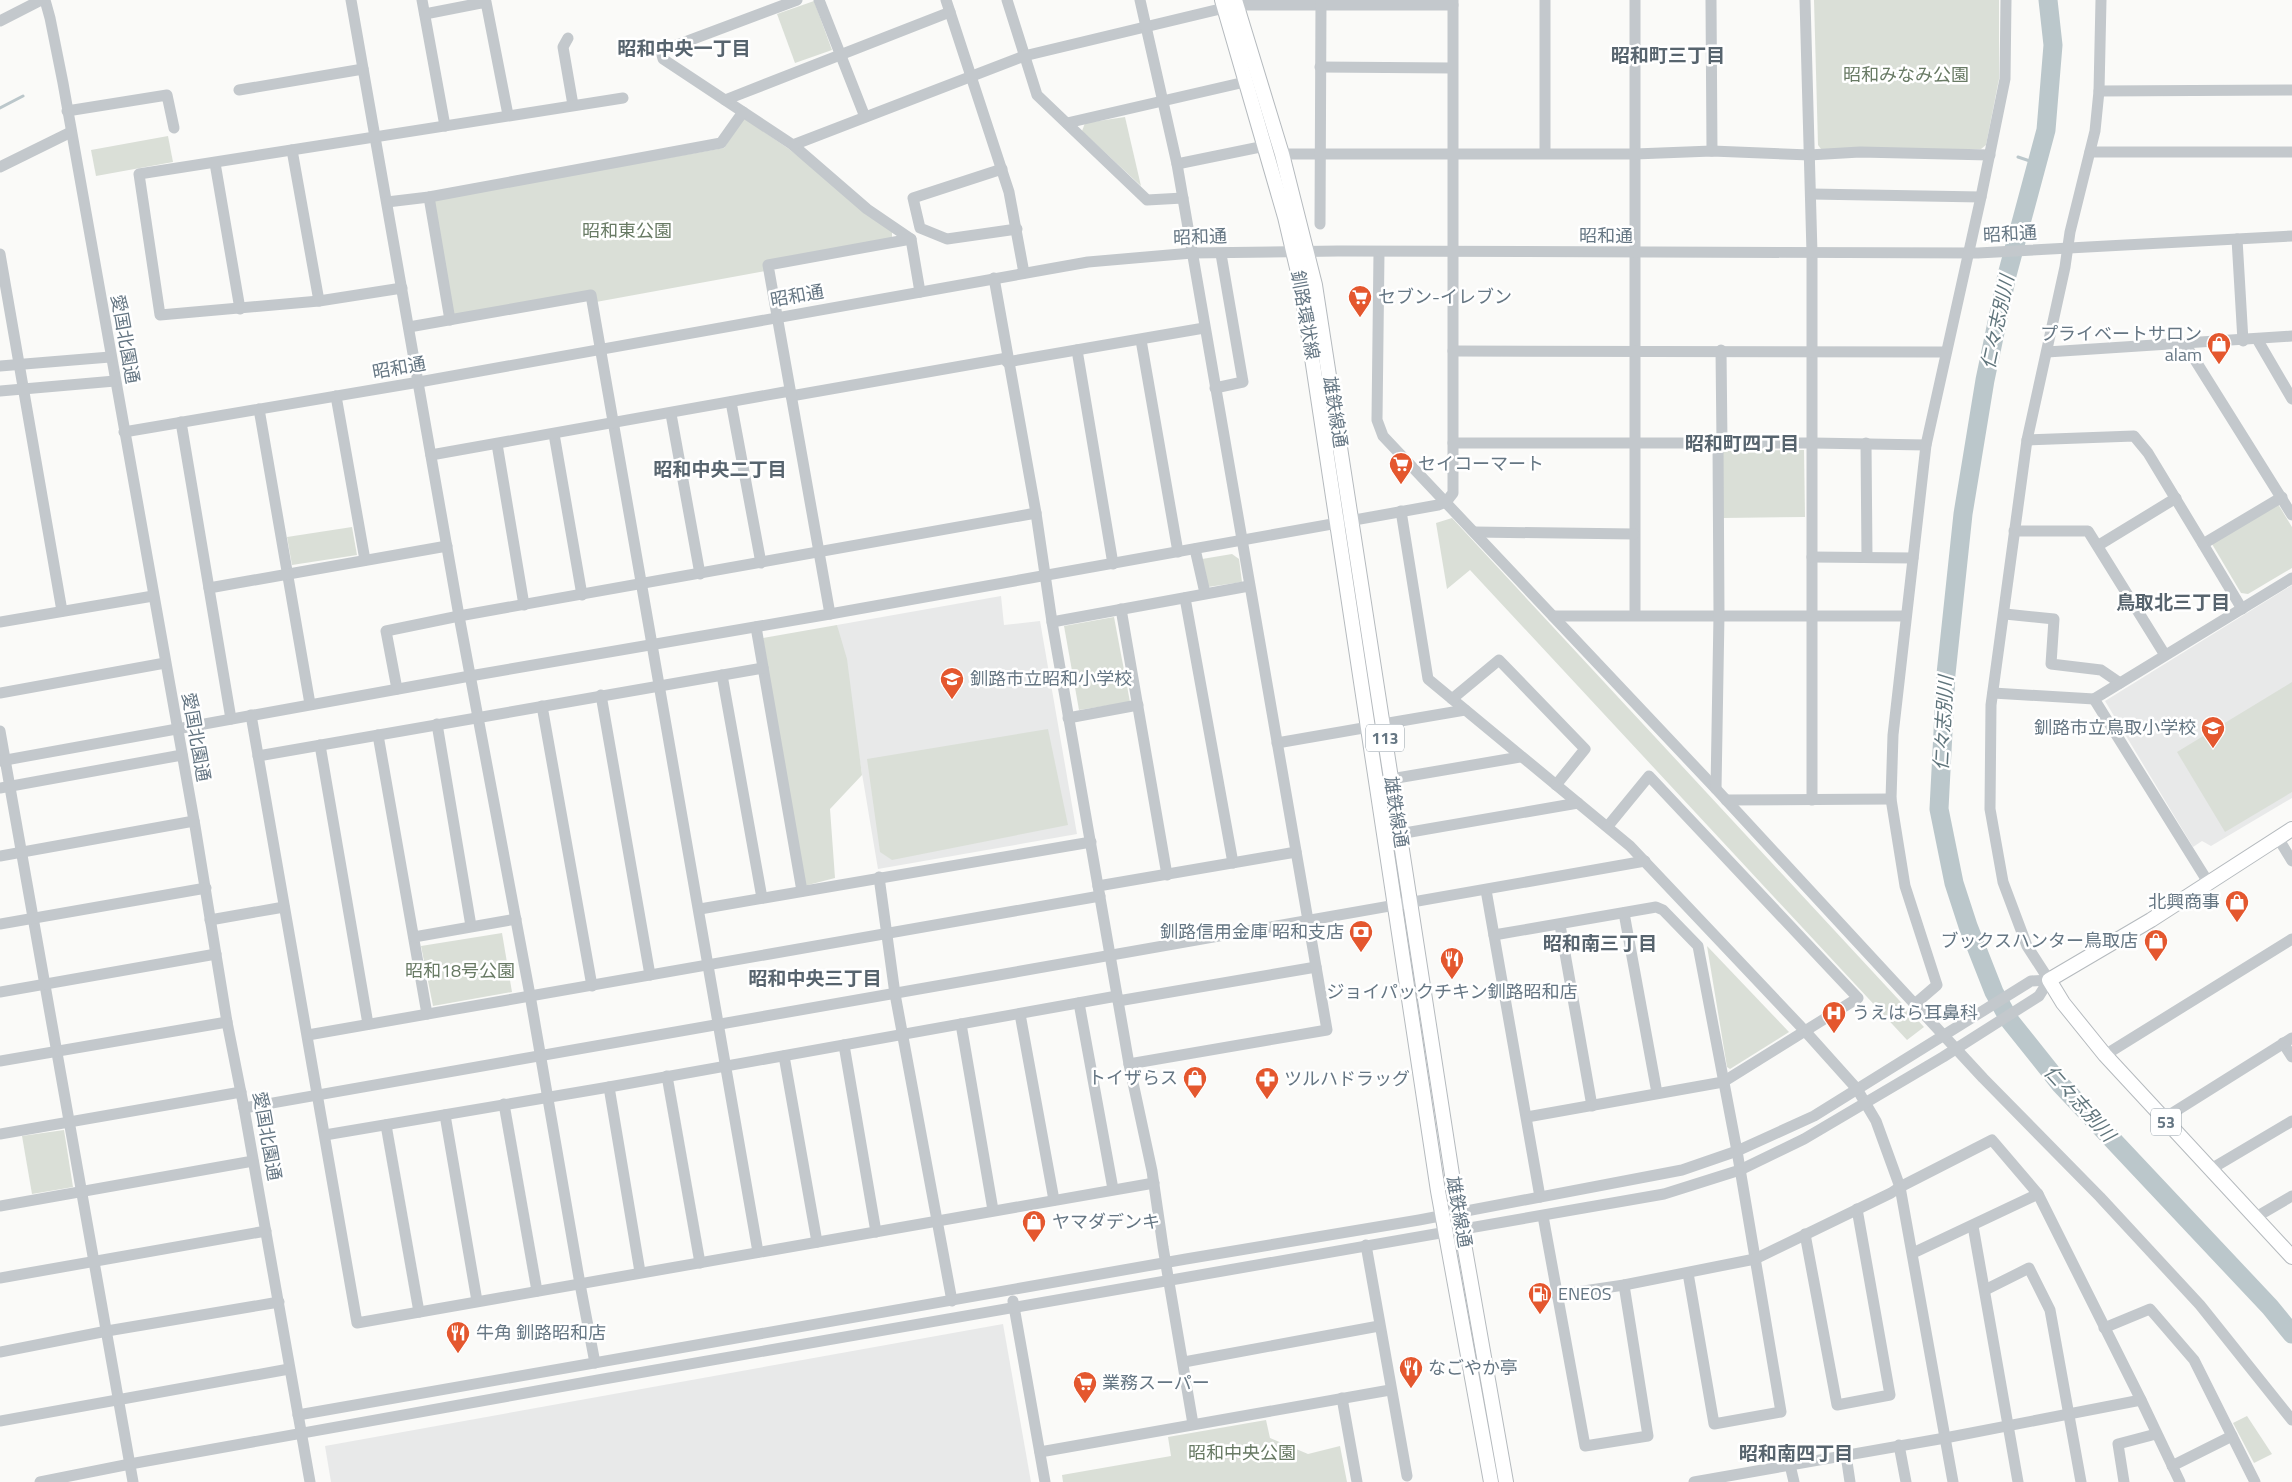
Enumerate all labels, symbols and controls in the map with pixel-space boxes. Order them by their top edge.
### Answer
district label: 昭和中央一丁目 [617,33,751,62]
district label: 昭和町三丁目 [1611,40,1725,69]
park label: 昭和みなみ公園 [1843,61,1969,88]
park label: 昭和東公園 [582,217,672,244]
street label: 昭和通 [1982,219,2038,248]
street label: 昭和通 [1173,222,1227,251]
street label: 昭和通 [1579,222,1633,249]
street label: 釧路環状線 [1284,268,1327,362]
water label: 仁々志別川 [1972,270,2021,371]
street label: 昭和通 [768,278,826,313]
place label: セブン-イレブン [1378,283,1512,310]
supermarket icon: セブン-イレブン [1347,284,1373,318]
street label: 愛国北園通 [104,292,147,386]
place label: プライベートサロン alam [2040,320,2202,368]
shop icon: プライベートサロン alam [2206,331,2232,365]
street label: 昭和通 [370,350,428,385]
street label: 雄鉄線通 [1317,374,1354,450]
district label: 昭和町四丁目 [1685,428,1799,457]
place label: セイコーマート [1418,450,1544,477]
supermarket icon: セイコーマート [1388,451,1414,485]
district label: 昭和中央二丁目 [653,454,787,483]
district label: 鳥取北三丁目 [2116,587,2230,616]
place label: 釧路市立昭和小学校 [970,665,1132,692]
school or university icon: 釧路市立昭和小学校 [939,666,965,700]
water label: 仁々志別川 [1926,673,1960,771]
street label: 愛国北園通 [175,690,218,784]
place label: 釧路市立鳥取小学校 [2034,714,2196,741]
school or university icon: 釧路市立鳥取小学校 [2200,715,2226,749]
road number: 113 [1366,724,1404,751]
street label: 雄鉄線通 [1378,774,1415,850]
place label: 北興商事 [2148,888,2220,915]
shop icon: 北興商事 [2224,889,2250,923]
place label: 釧路信用金庫 昭和支店 [1160,918,1344,945]
bank icon: 釧路信用金庫 昭和支店 [1348,919,1374,953]
place label: ブックスハンター鳥取店 [1941,927,2138,954]
district label: 昭和南三丁目 [1543,928,1657,957]
shop icon: ブックスハンター鳥取店 [2143,928,2169,962]
restaurant icon: ジョイパックチキン釧路昭和店 [1439,946,1465,980]
park label: 昭和18号公園 [405,957,515,984]
district label: 昭和中央三丁目 [748,963,882,992]
place label: ジョイパックチキン釧路昭和店 [1326,978,1578,1005]
place label: うえはら耳鼻科 [1852,999,1978,1026]
hospital icon: うえはら耳鼻科 [1821,1000,1847,1034]
water label: 仁々志別川 [2038,1058,2124,1149]
place label: トイザらス [1088,1064,1178,1091]
shop icon: トイザらス [1182,1065,1208,1099]
place label: ツルハドラッグ [1284,1065,1410,1092]
pharmacy icon: ツルハドラッグ [1254,1066,1280,1100]
street label: 愛国北園通 [246,1089,289,1183]
road number: 53 [2151,1108,2181,1136]
street label: 雄鉄線通 [1440,1174,1479,1250]
place label: ヤマダデンキ [1052,1208,1160,1235]
shop icon: ヤマダデンキ [1021,1209,1047,1243]
place label: ENEOS [1558,1280,1612,1307]
fuel station icon: ENEOS [1527,1281,1553,1315]
place label: 牛角 釧路昭和店 [476,1319,606,1346]
restaurant icon: 牛角 釧路昭和店 [445,1320,471,1354]
place label: なごやか亭 [1428,1354,1518,1381]
restaurant icon: なごやか亭 [1398,1355,1424,1389]
place label: 業務スーパー [1102,1369,1210,1396]
supermarket icon: 業務スーパー [1072,1370,1098,1404]
district label: 昭和南四丁目 [1739,1438,1853,1467]
park label: 昭和中央公園 [1188,1439,1296,1466]

